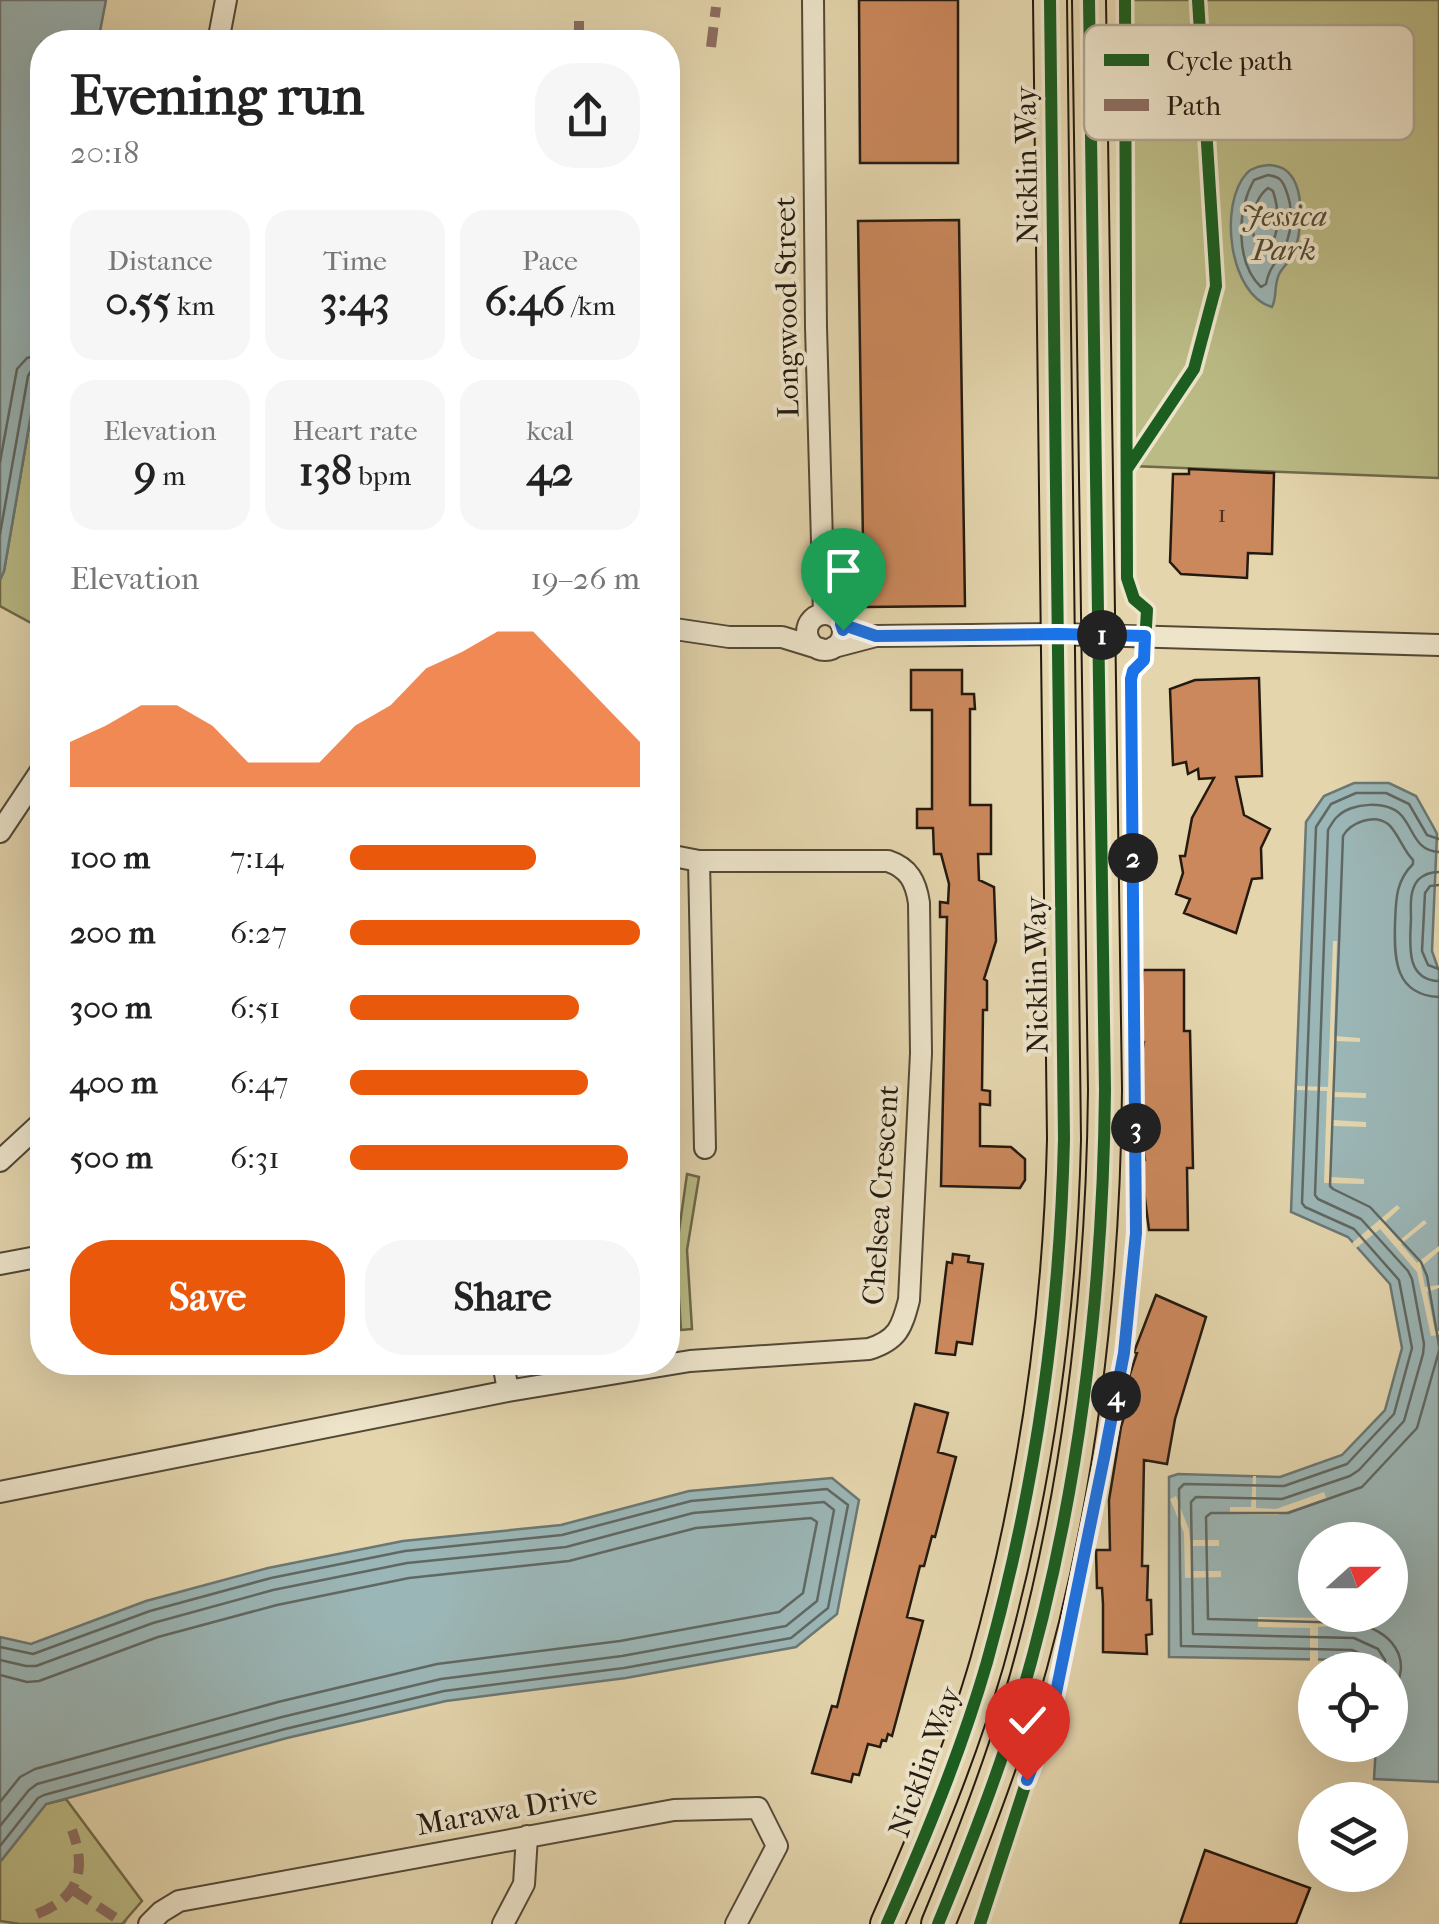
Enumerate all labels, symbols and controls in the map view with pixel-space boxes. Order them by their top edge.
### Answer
legend [1084,25,1414,140]
text: Cycle path [1166,44,1293,77]
button: share [535,63,640,168]
text: Evening run [70,64,364,128]
street label: Nicklin Way [1008,85,1046,244]
text: Path [1166,89,1222,122]
text: 20:18 [70,134,139,171]
street label: Longwood Street [768,196,806,418]
park label: Jessica Park [1241,199,1327,268]
text: Distance [107,244,213,277]
text: Time [323,244,387,277]
text: Pace [522,244,578,277]
text: 0.55 [105,277,171,326]
text: 3:43 [320,277,390,326]
text: 6:46 [485,277,565,326]
text: km [171,289,215,322]
text: /km [565,289,615,322]
text: Elevation [103,414,217,447]
text: Heart rate [292,414,418,447]
text: kcal [526,414,574,447]
text: 9 [134,447,156,496]
text: 138 [299,447,352,496]
text: 42 [527,447,573,496]
text: m [156,459,186,492]
text: bpm [352,459,411,492]
house number: 1 [1218,499,1226,528]
pin [801,528,886,631]
icon: arrive [816,543,871,598]
text: Elevation [70,560,199,597]
text: 19–26 m [531,560,640,597]
pin: 1 [1077,610,1127,660]
text: 1 [1097,618,1107,651]
pin: 2 [1108,833,1158,883]
text: 100 m [70,839,150,876]
text: 7:14 [230,839,284,876]
text: 2 [1126,841,1140,874]
street label: Nicklin Way [1018,895,1056,1054]
text: 200 m [70,914,155,951]
text: 6:27 [230,914,287,951]
text: 300 m [70,989,152,1026]
text: 6:51 [230,989,280,1026]
text: 400 m [70,1064,158,1101]
text: 6:47 [230,1064,289,1101]
street label: Chelsea Crescent [856,1083,906,1306]
pin: 3 [1111,1103,1161,1153]
text: 3 [1130,1111,1142,1144]
text: 500 m [70,1139,153,1176]
text: 6:31 [230,1139,280,1176]
button: Save [70,1240,345,1355]
button: Share [365,1240,640,1355]
pin: 4 [1091,1371,1141,1421]
text: 4 [1108,1379,1124,1412]
north arrow [1298,1522,1408,1632]
map controls [1298,1522,1408,1892]
button: locate [1298,1652,1408,1762]
pin [985,1678,1070,1781]
street label: Nicklin Way [882,1681,969,1842]
icon: check [1000,1693,1055,1748]
street label: Marawa Drive [414,1777,600,1843]
button: layers [1298,1782,1408,1892]

